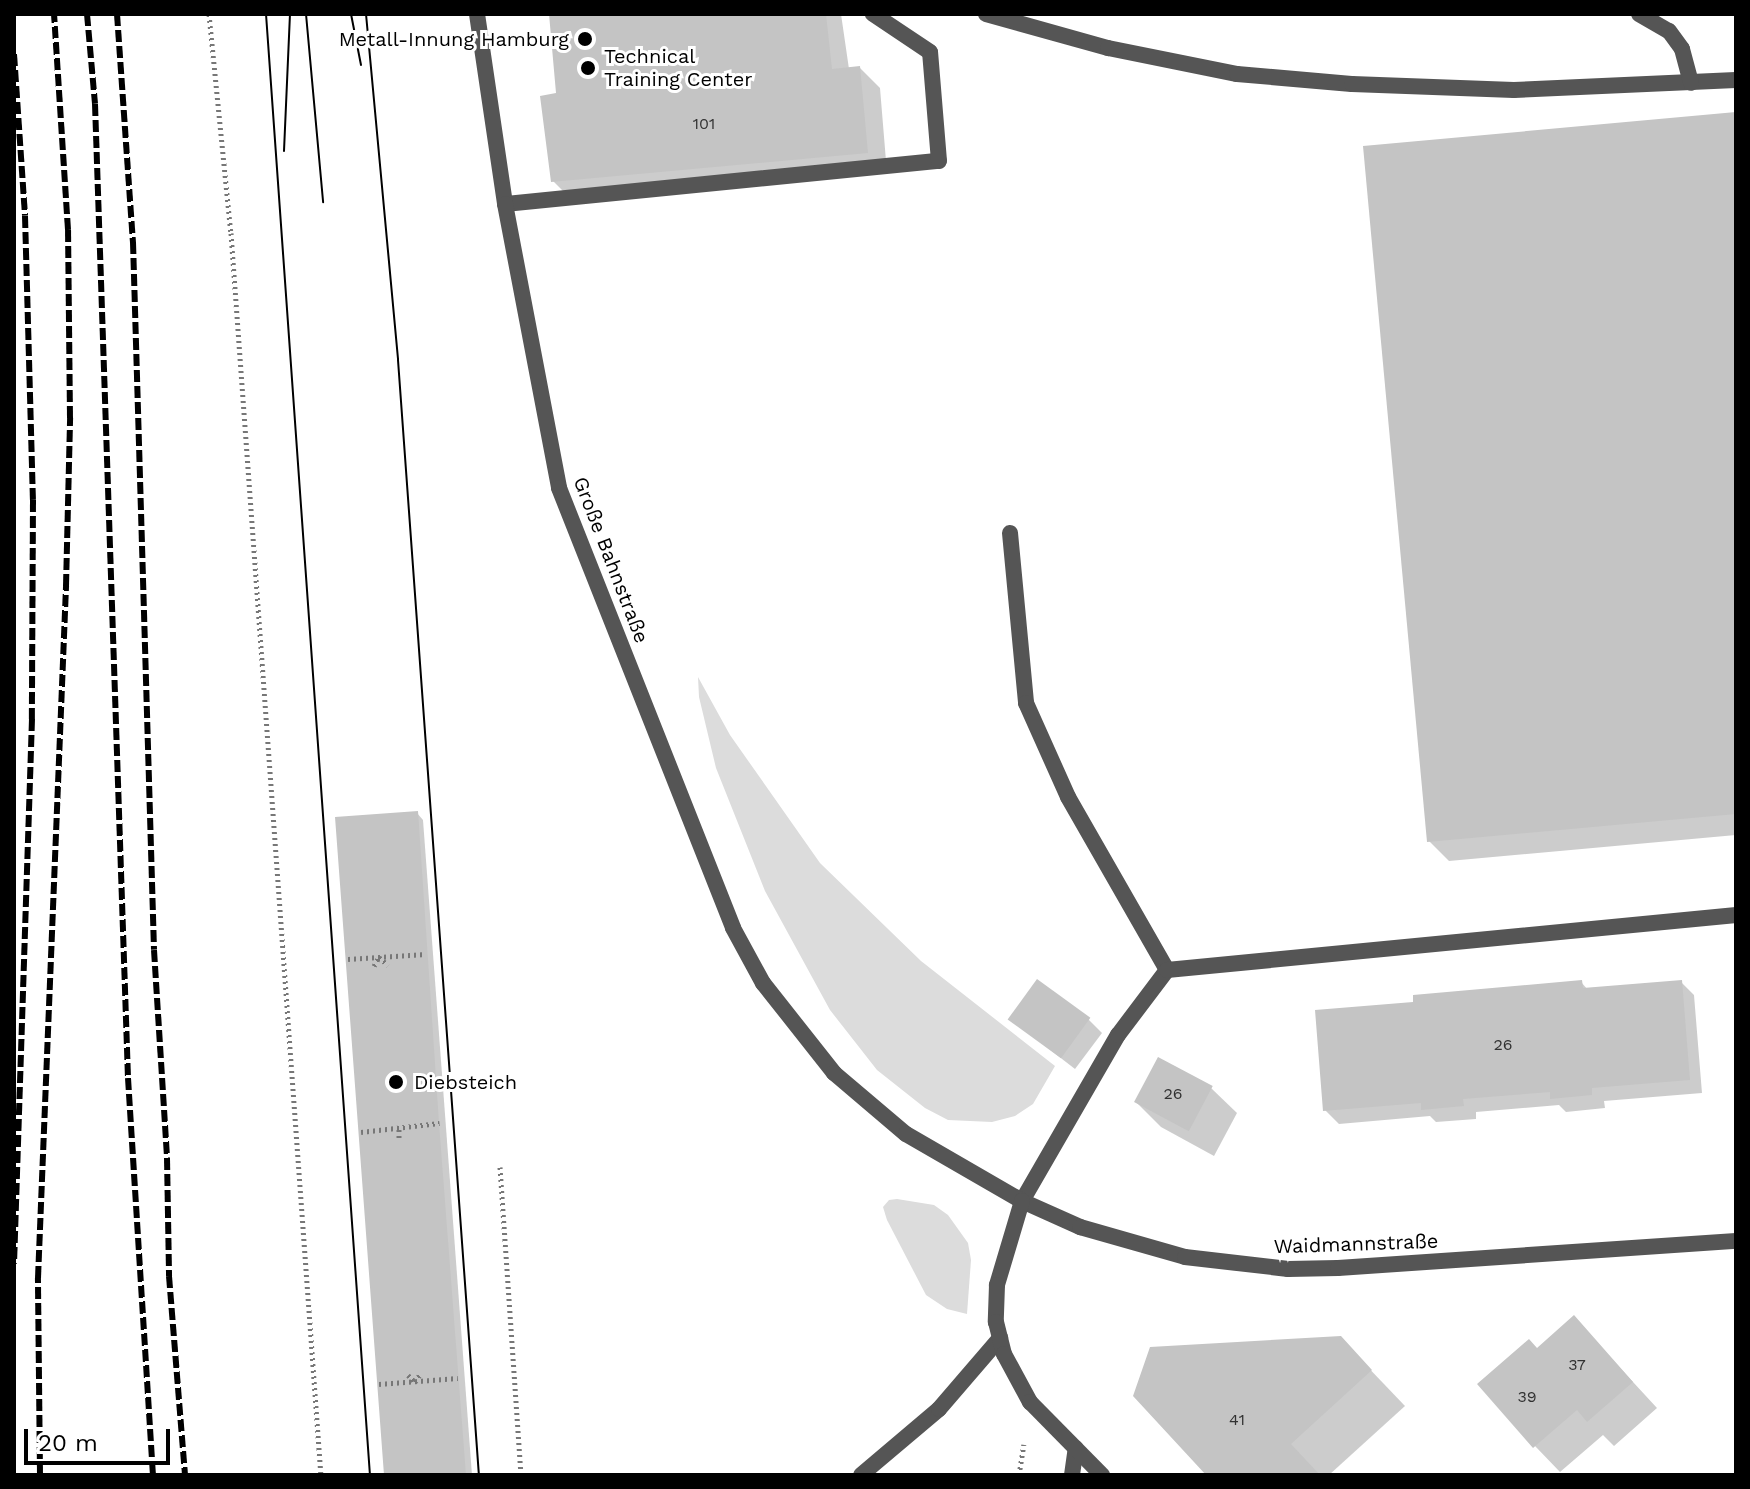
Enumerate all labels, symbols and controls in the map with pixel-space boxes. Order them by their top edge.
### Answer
place label: Metall-Innung Hamburg [339,27,569,51]
marker: Metall-Innung Hamburg [576,30,594,48]
place label: Technical Training Center [604,44,752,91]
marker: Technical Training Center [579,59,597,77]
house number: 101 [693,114,715,134]
street label: Große Bahnstraße [568,473,654,647]
house number: 26 [1493,1035,1513,1055]
place label: Diebsteich [414,1070,517,1094]
marker: Diebsteich [385,1071,407,1093]
house number: 26 [1163,1084,1183,1104]
street label: Waidmannstraße [1273,1229,1439,1259]
house number: 37 [1568,1355,1586,1375]
house number: 39 [1517,1387,1537,1407]
house number: 41 [1229,1410,1245,1430]
scale bar [28,1413,174,1463]
text: 20 m [38,1429,98,1457]

